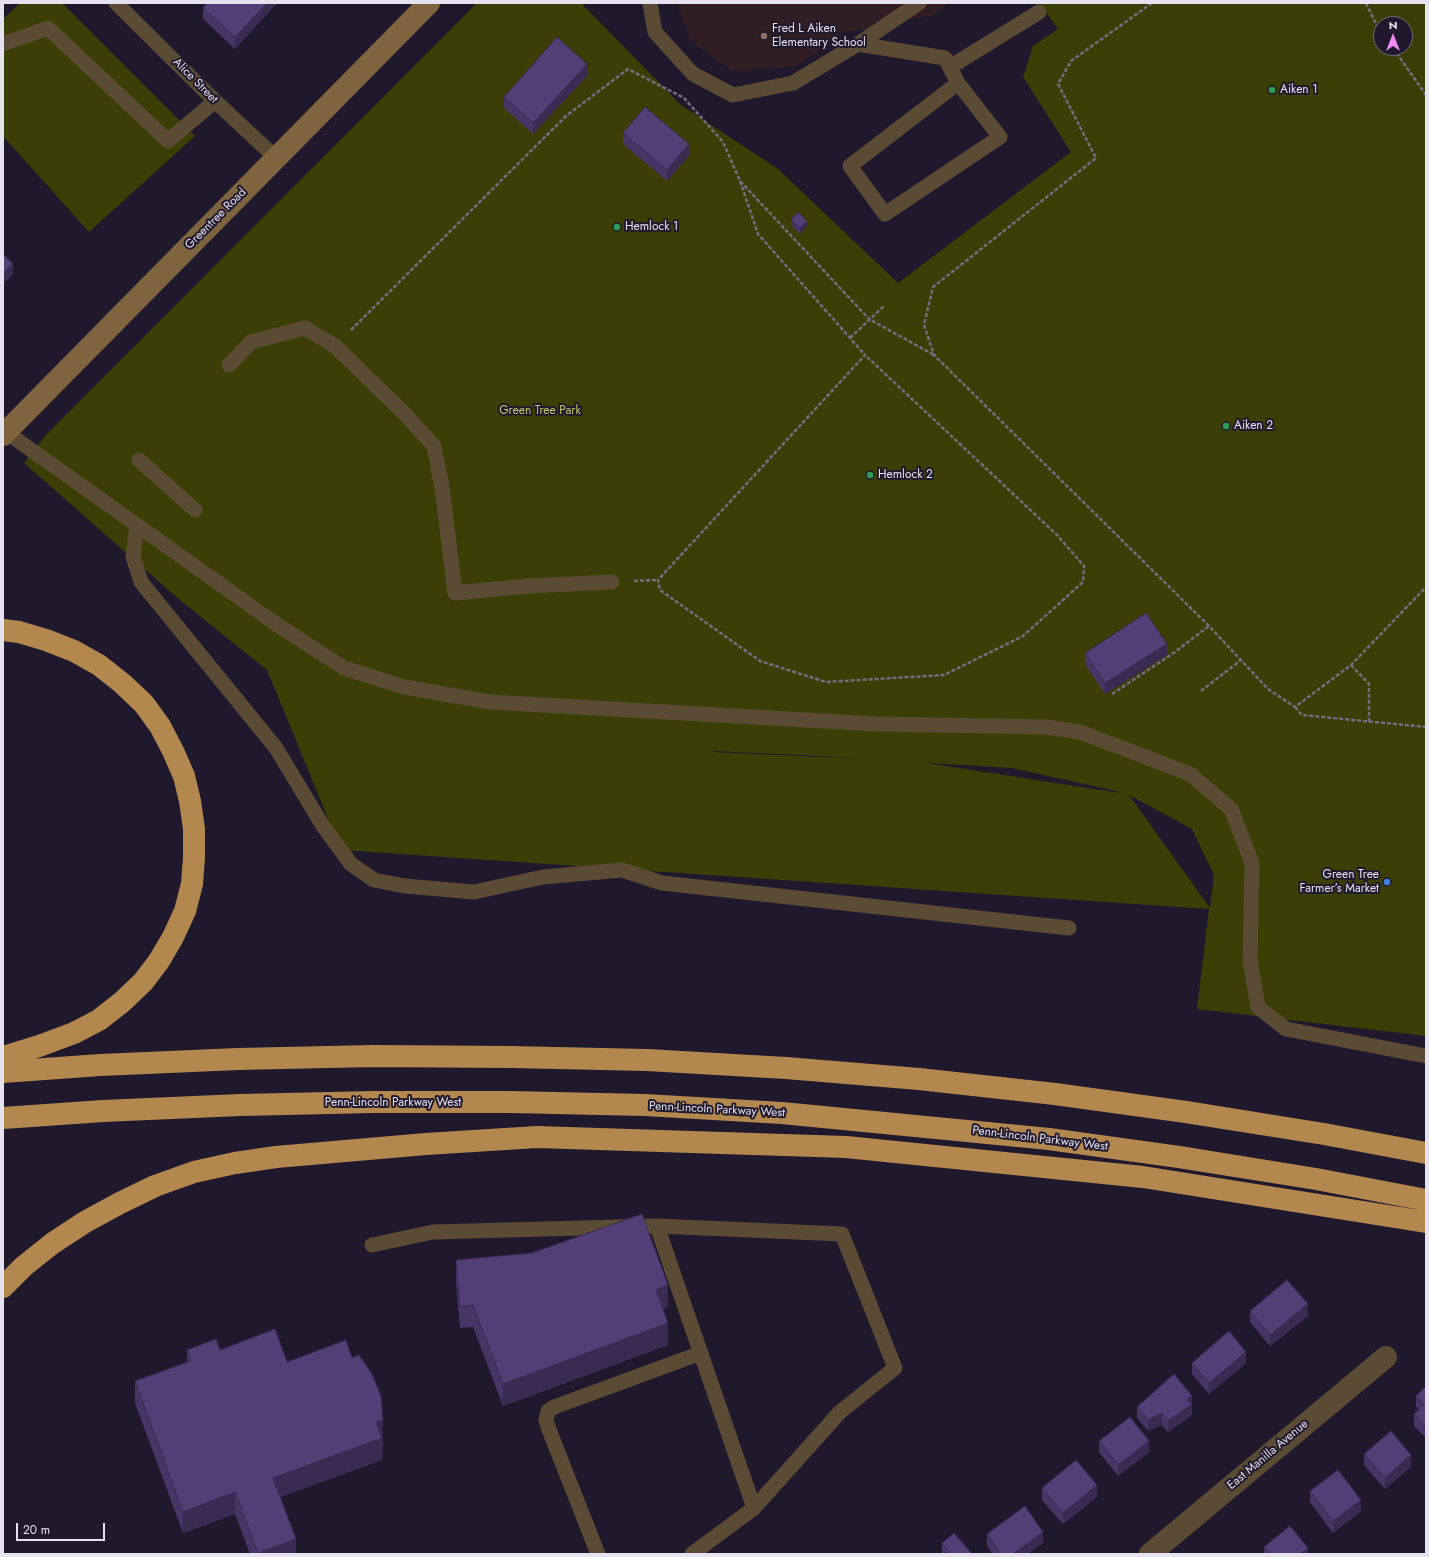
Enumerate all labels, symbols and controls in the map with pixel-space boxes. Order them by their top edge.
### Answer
north arrow [1373,16,1413,56]
text: N [1389,17,1397,33]
place label: Fred L Aiken Elementary School [772,22,866,50]
marker: Fred L Aiken Elementary School [759,31,769,41]
street label: Alice Street [169,55,221,107]
place label: Aiken 1 [1280,83,1318,97]
marker: Aiken 1 [1267,85,1277,95]
street label: Greentree Road [182,185,250,253]
place label: Hemlock 1 [625,220,678,234]
marker: Hemlock 1 [612,222,622,232]
park label: Green Tree Park [499,404,581,418]
place label: Aiken 2 [1234,419,1273,433]
marker: Aiken 2 [1221,421,1231,431]
place label: Hemlock 2 [878,468,933,482]
marker: Hemlock 2 [865,470,875,480]
place label: Green Tree Farmer’s Market [1300,868,1379,896]
marker: Green Tree Farmer’s Market [1382,877,1392,887]
street label: Penn-Lincoln Parkway West [325,1096,461,1110]
street label: Penn-Lincoln Parkway West [649,1099,785,1121]
street label: Penn-Lincoln Parkway West [971,1124,1109,1154]
street label: East Manilla Avenue [1225,1417,1311,1493]
scale bar [18,1515,107,1541]
text: 20 m [23,1521,50,1539]

